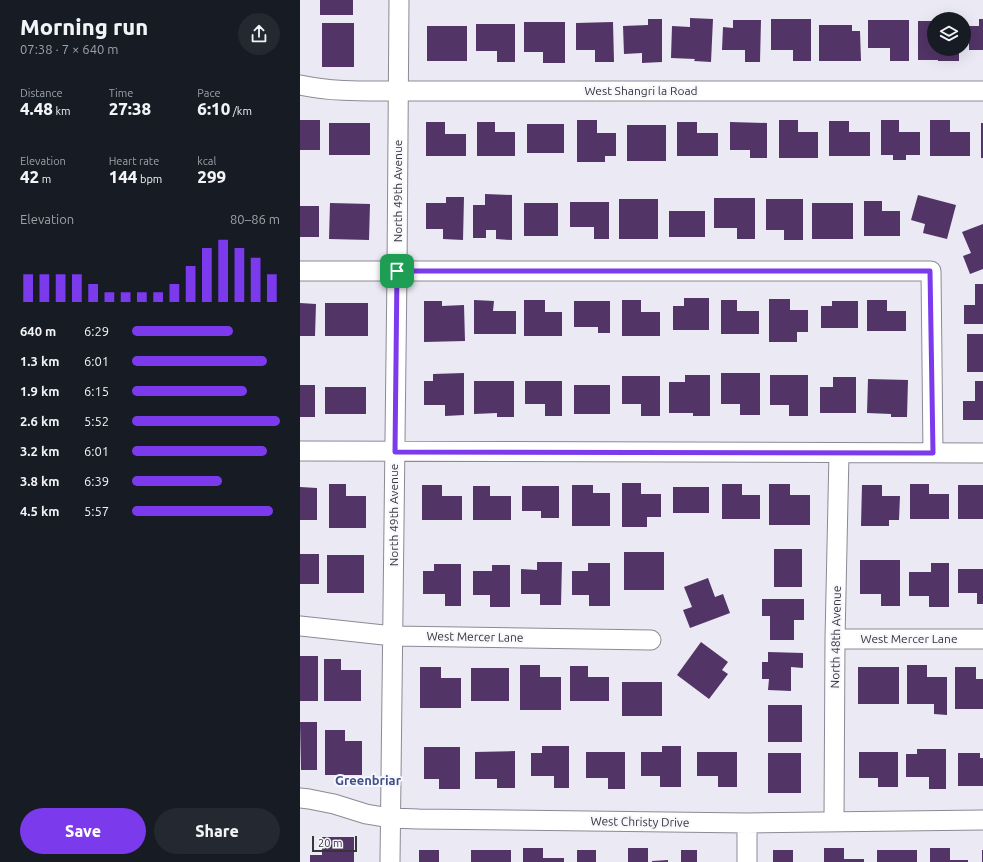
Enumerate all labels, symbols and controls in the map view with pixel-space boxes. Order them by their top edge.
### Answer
map controls [927,12,971,56]
button: layers [927,12,971,56]
button: share [238,13,280,55]
text: Morning run [20,14,148,39]
text: 07:38 · 7 × 640 m [20,42,119,56]
street label: West Shangri la Road [584,84,698,97]
text: Distance [20,87,63,99]
text: Time [109,87,133,99]
text: Pace [197,87,221,99]
text: 4.48 [20,99,53,118]
text: 27:38 [109,99,151,118]
text: 6:10 [197,99,230,118]
text: km [53,105,71,117]
text: /km [230,105,252,117]
street label: North 49th Avenue [391,140,404,242]
text: Elevation [20,155,66,167]
text: Heart rate [109,155,159,167]
text: kcal [197,155,216,167]
text: 42 [20,167,39,186]
text: 144 [109,167,137,186]
text: 299 [197,167,226,186]
text: m [39,173,51,185]
text: bpm [137,173,162,185]
text: Elevation [20,212,74,226]
text: 80–86 m [230,212,280,226]
pin [380,254,414,288]
icon: arrive [386,260,408,282]
text: 640 m [20,324,56,338]
text: 6:29 [84,324,109,338]
text: 1.3 km [20,354,59,368]
text: 6:01 [84,354,109,368]
text: 1.9 km [20,384,59,398]
text: 6:15 [84,384,109,398]
text: 2.6 km [20,414,59,428]
text: 5:52 [84,414,109,428]
text: 3.2 km [20,444,59,458]
text: 6:01 [84,444,109,458]
street label: North 49th Avenue [387,464,400,566]
text: 3.8 km [20,474,59,488]
text: 6:39 [84,474,109,488]
text: 4.5 km [20,504,59,518]
text: 5:57 [84,504,109,518]
street label: North 48th Avenue [828,586,843,688]
street label: West Mercer Lane [426,629,524,644]
street label: West Mercer Lane [860,632,958,645]
district label: Greenbriar [335,773,402,787]
button: Save [20,808,146,854]
button: Share [154,808,280,854]
street label: West Christy Drive [591,814,689,829]
scale bar [312,834,357,853]
text: 20 m [318,837,342,849]

